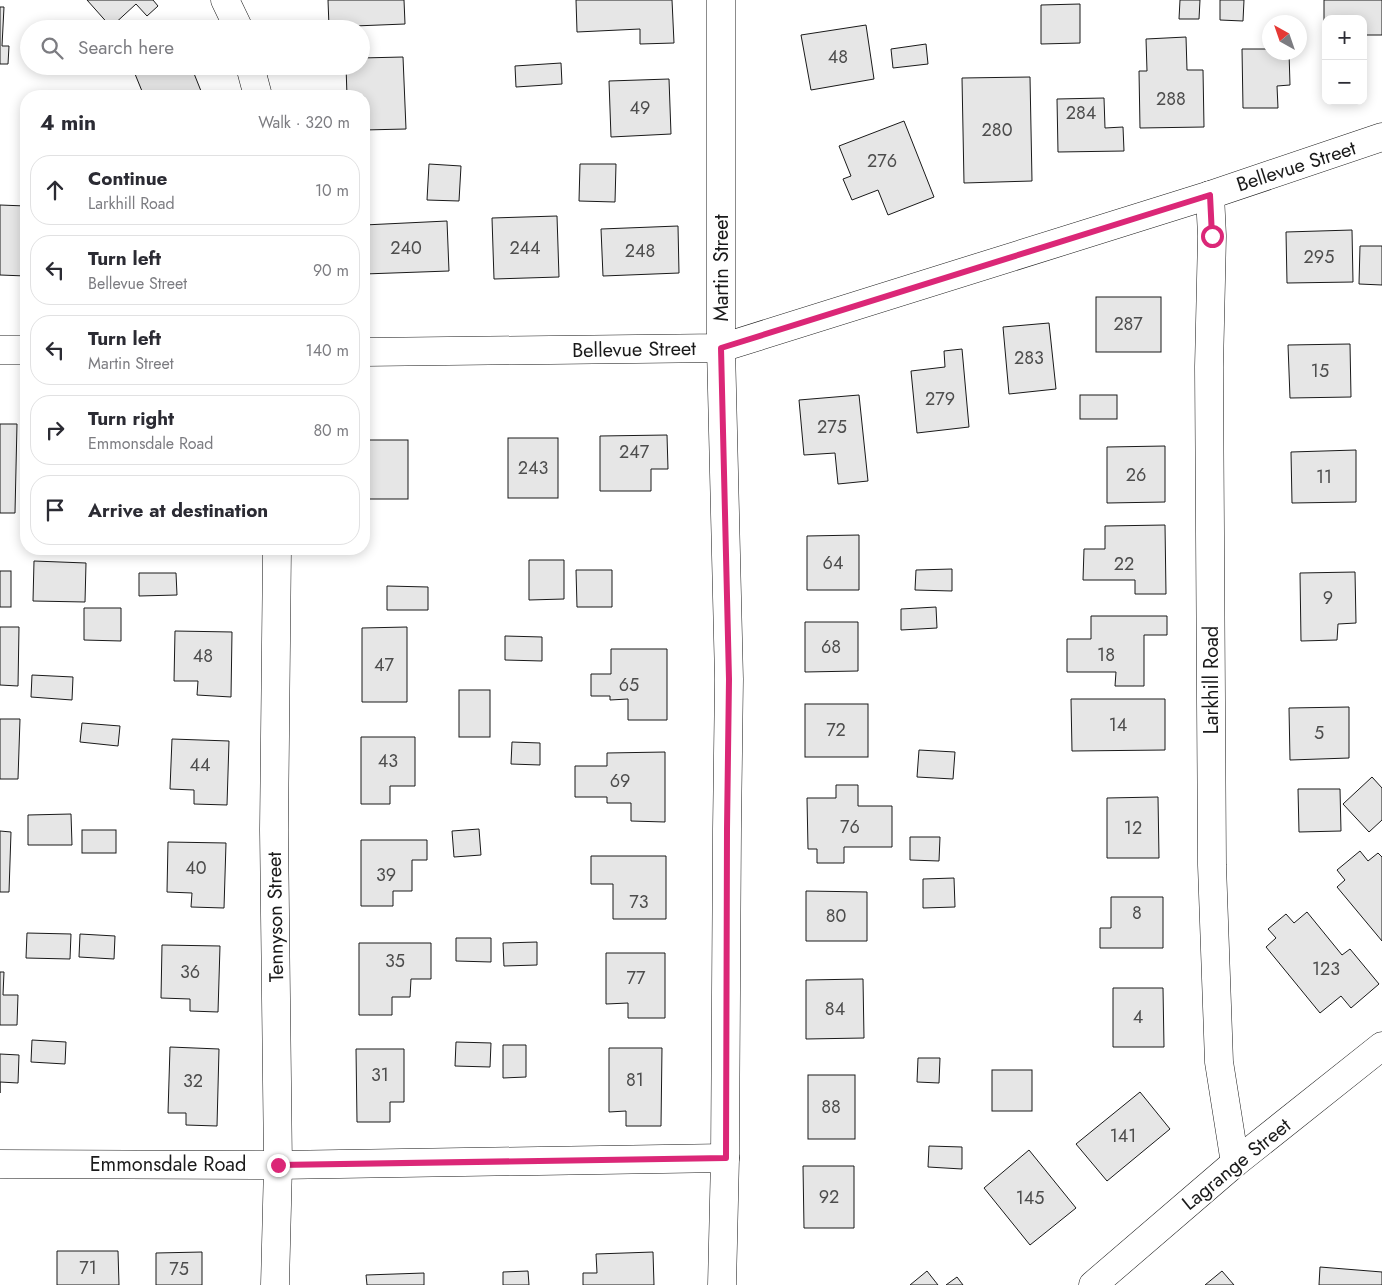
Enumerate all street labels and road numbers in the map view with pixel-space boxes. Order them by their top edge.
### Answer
street label: Bellevue Street [1233,133,1360,199]
street label: Martin Street [707,214,736,321]
street label: Bellevue Street [572,334,696,365]
street label: Larkhill Road [1197,626,1226,734]
street label: Tennyson Street [260,851,291,982]
street label: Lagrange Street [1176,1111,1297,1217]
street label: Emmonsdale Road [90,1150,246,1179]

